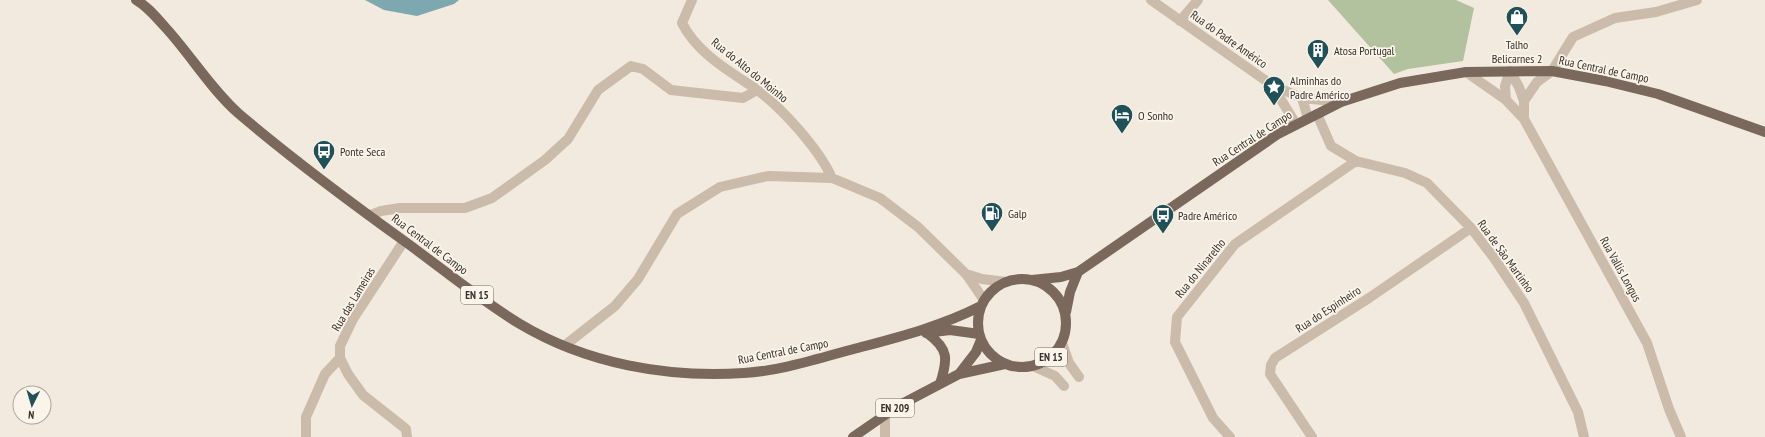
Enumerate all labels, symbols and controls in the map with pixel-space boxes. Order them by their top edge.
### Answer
shop icon: Talho Belicarnes 2 [1504,4,1530,37]
street label: Rua do Padre Américo [1188,7,1270,71]
street label: Rua do Alto do Moinho [709,34,791,106]
building icon: Atosa Portugal [1305,37,1331,70]
place label: Talho Belicarnes 2 [1492,37,1542,66]
place label: Atosa Portugal [1334,43,1395,58]
street label: Rua Central de Campo [1558,52,1650,86]
place label: Alminhas do Padre Américo [1290,73,1349,102]
place icon: Alminhas do Padre Américo [1261,74,1287,107]
hotel icon: O Sonho [1109,102,1135,135]
street label: Rua Central de Campo [1210,107,1294,169]
place label: O Sonho [1138,108,1173,123]
bus stop icon: Ponte Seca [311,138,337,171]
place label: Ponte Seca [340,144,385,159]
fuel station icon: Galp [979,200,1005,233]
bus stop icon: Padre Américo [1150,202,1176,235]
place label: Galp [1008,206,1027,221]
place label: Padre Américo [1178,208,1237,223]
street label: Rua Central de Campo [389,210,471,278]
street label: Rua de São Martinho [1475,217,1537,295]
street label: Rua Vallis Longus [1597,234,1645,304]
street label: Rua do Ninarelho [1172,235,1228,301]
street label: Rua das Lameiras [328,264,378,334]
street label: Rua do Espinheiro [1293,282,1363,336]
road number: EN 15 [461,286,493,304]
street label: Rua Central de Campo [737,335,829,367]
road number: EN 15 [1035,348,1067,366]
north arrow [12,385,52,425]
road number: EN 209 [876,399,914,417]
text: N [28,408,35,422]

